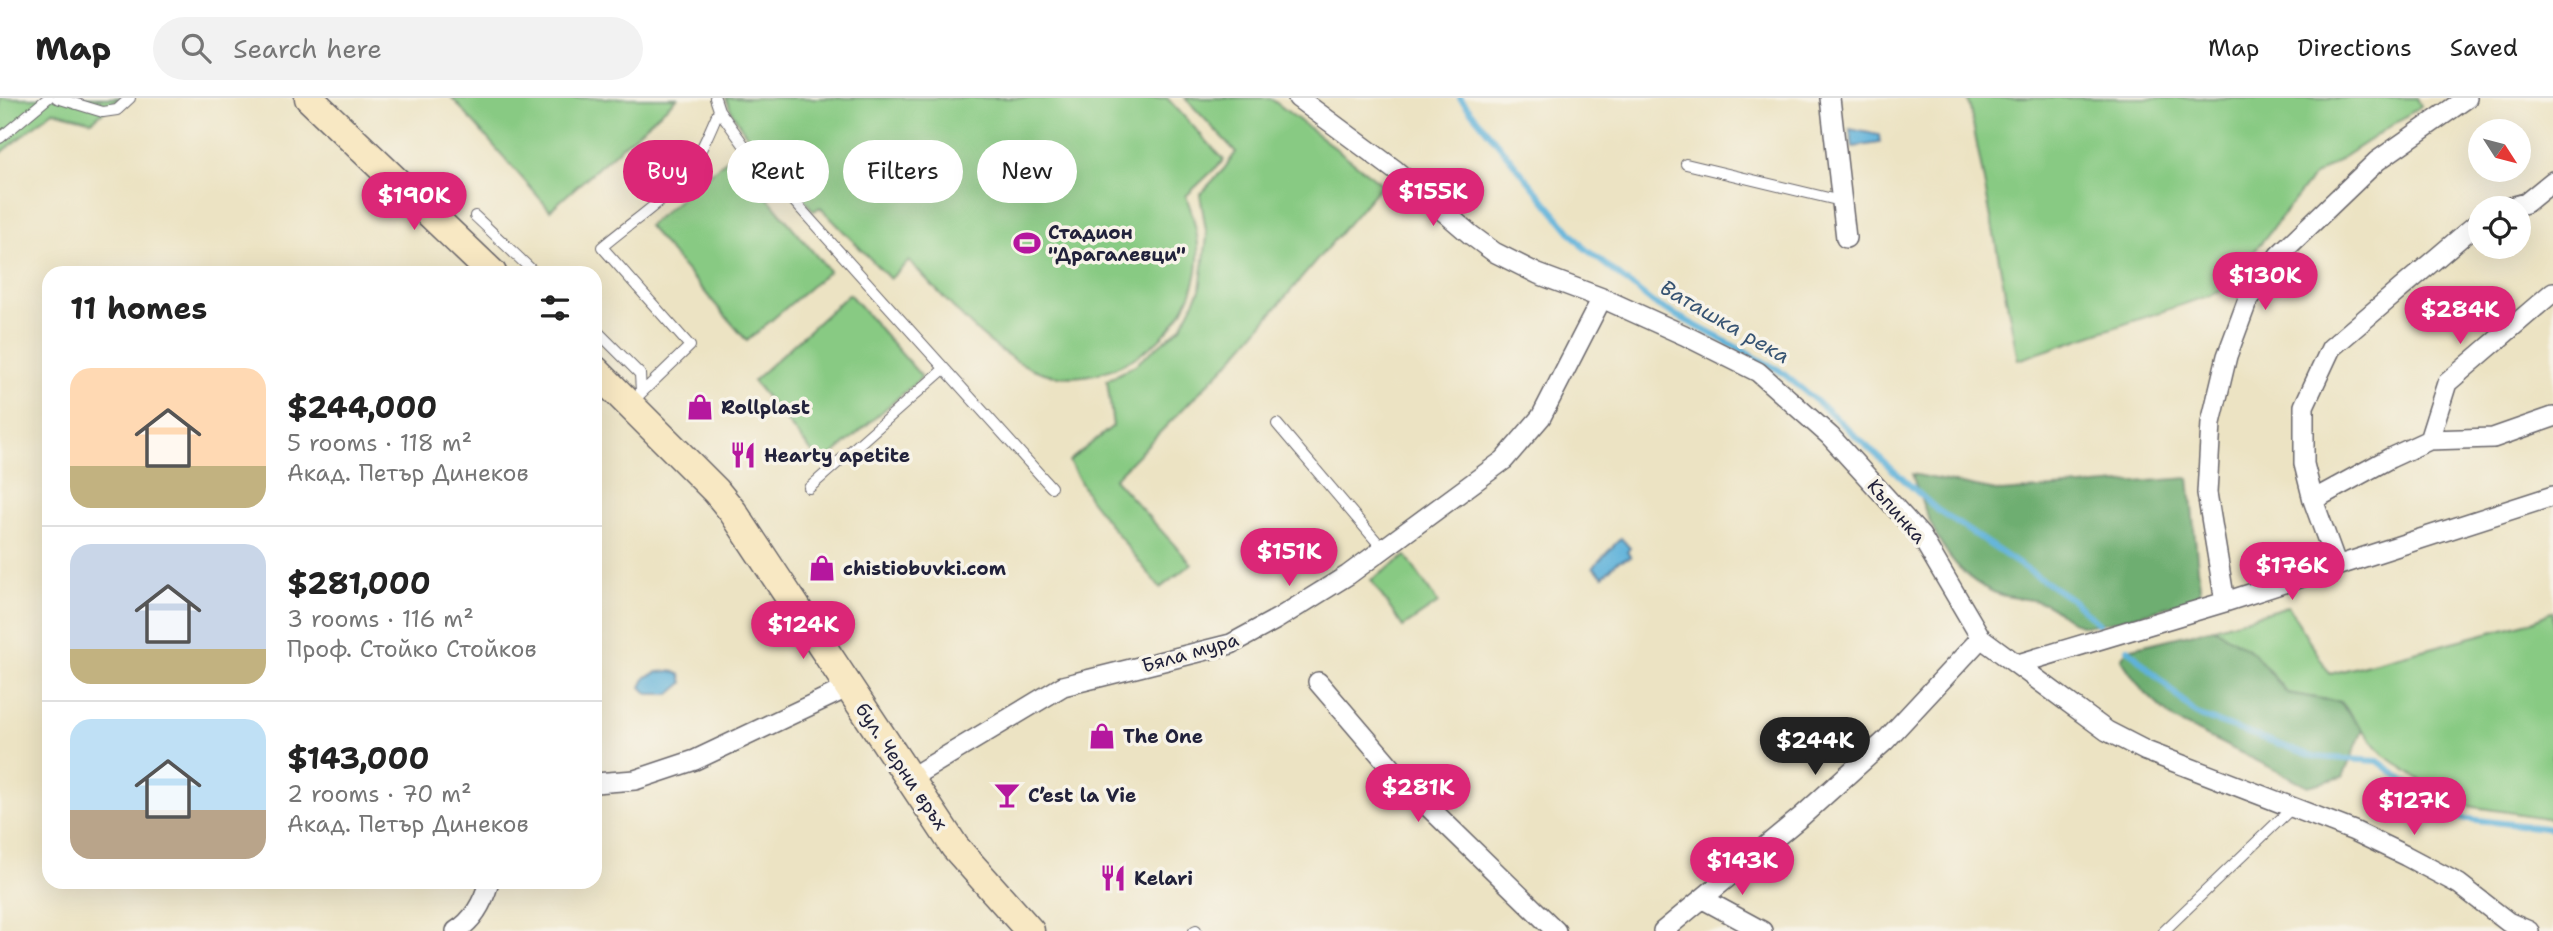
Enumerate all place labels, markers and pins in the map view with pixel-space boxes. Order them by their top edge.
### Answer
pin: $155K [1384,169,1482,228]
pin: $190K [365,172,463,232]
place label: Стадион "Драгалевци" [1048,220,1186,267]
sports icon: Стадион "Драгалевци" [1012,228,1042,258]
pin: $130K [2216,252,2314,312]
pin: $284K [2411,286,2509,346]
shop icon: Rollplast [685,392,715,422]
place label: Rollplast [721,395,810,420]
restaurant icon: Hearty apetite [728,440,758,470]
place label: Hearty apetite [764,443,910,468]
pin: $151K [1240,528,1338,588]
pin: $176K [2243,542,2341,602]
shop icon: chistiobuvki.com [807,553,837,583]
place label: chistiobuvki.com [843,556,1006,581]
pin: $124K [754,602,852,661]
pin: $244K [1766,718,1864,777]
shop icon: The One [1087,721,1117,751]
place label: The One [1123,724,1203,749]
pin: $281K [1369,764,1467,824]
pin: $127K [2365,778,2463,837]
bar icon: C’est la Vie [992,780,1022,810]
place label: C’est la Vie [1028,783,1136,808]
pin: $143K [1693,838,1791,897]
restaurant icon: Kelari [1098,863,1128,893]
place label: Kelari [1134,866,1193,891]

